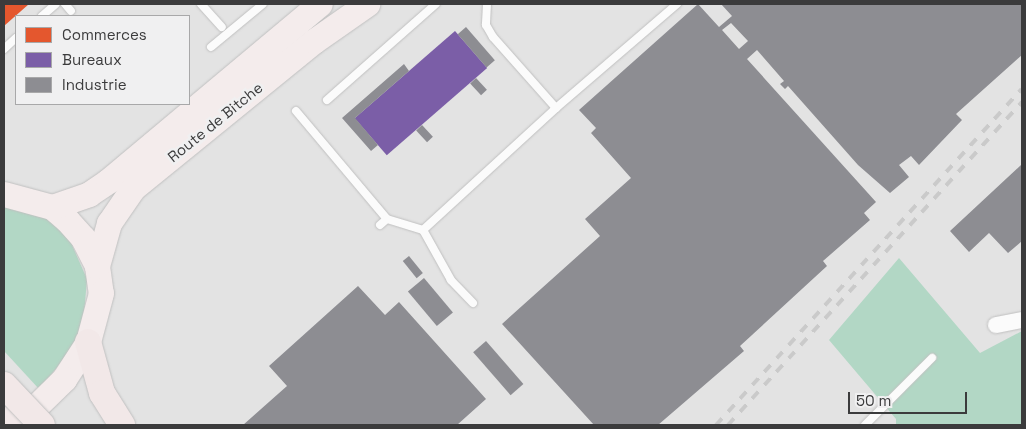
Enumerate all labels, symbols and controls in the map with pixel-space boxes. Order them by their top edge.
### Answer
legend [15,15,190,105]
text: Commerces [62,25,147,44]
text: Bureaux [62,50,122,69]
text: Industrie [62,75,127,94]
street label: Route de Bitche [164,78,266,166]
scale bar [851,382,970,414]
text: 50 m [856,391,891,410]

